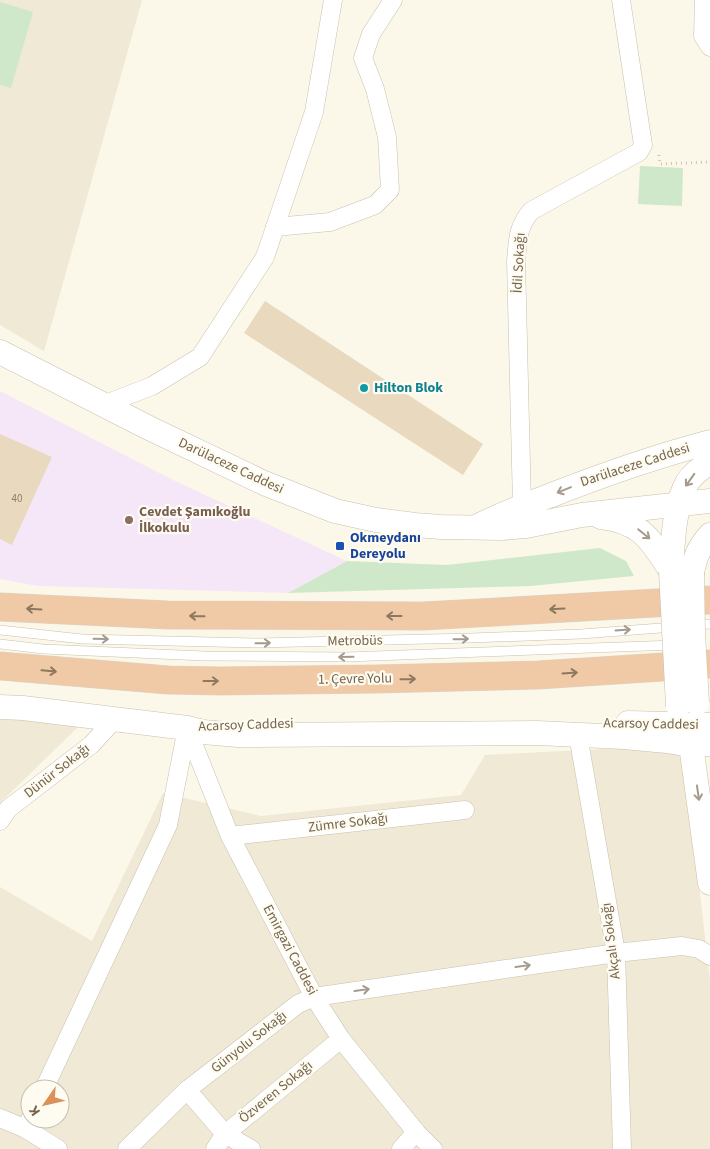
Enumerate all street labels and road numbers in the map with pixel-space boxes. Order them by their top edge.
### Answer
street label: İdil Sokağı [507,232,531,294]
street label: Darülaceze Caddesi [175,433,287,499]
street label: Darülaceze Caddesi [578,438,692,492]
street label: Metrobüs [327,631,383,651]
street label: 1. Çevre Yolu [318,668,392,690]
street label: Acarsoy Caddesi [198,713,294,737]
street label: Acarsoy Caddesi [603,713,699,735]
street label: Dünür Sokağı [20,739,94,803]
street label: Zümre Sokağı [307,808,389,838]
street label: Emirgazi Caddesi [258,901,322,999]
street label: Akçalı Sokağı [596,902,626,980]
street label: Günyolu Sokağı [207,1006,291,1078]
street label: Özveren Sokağı [235,1056,317,1128]

